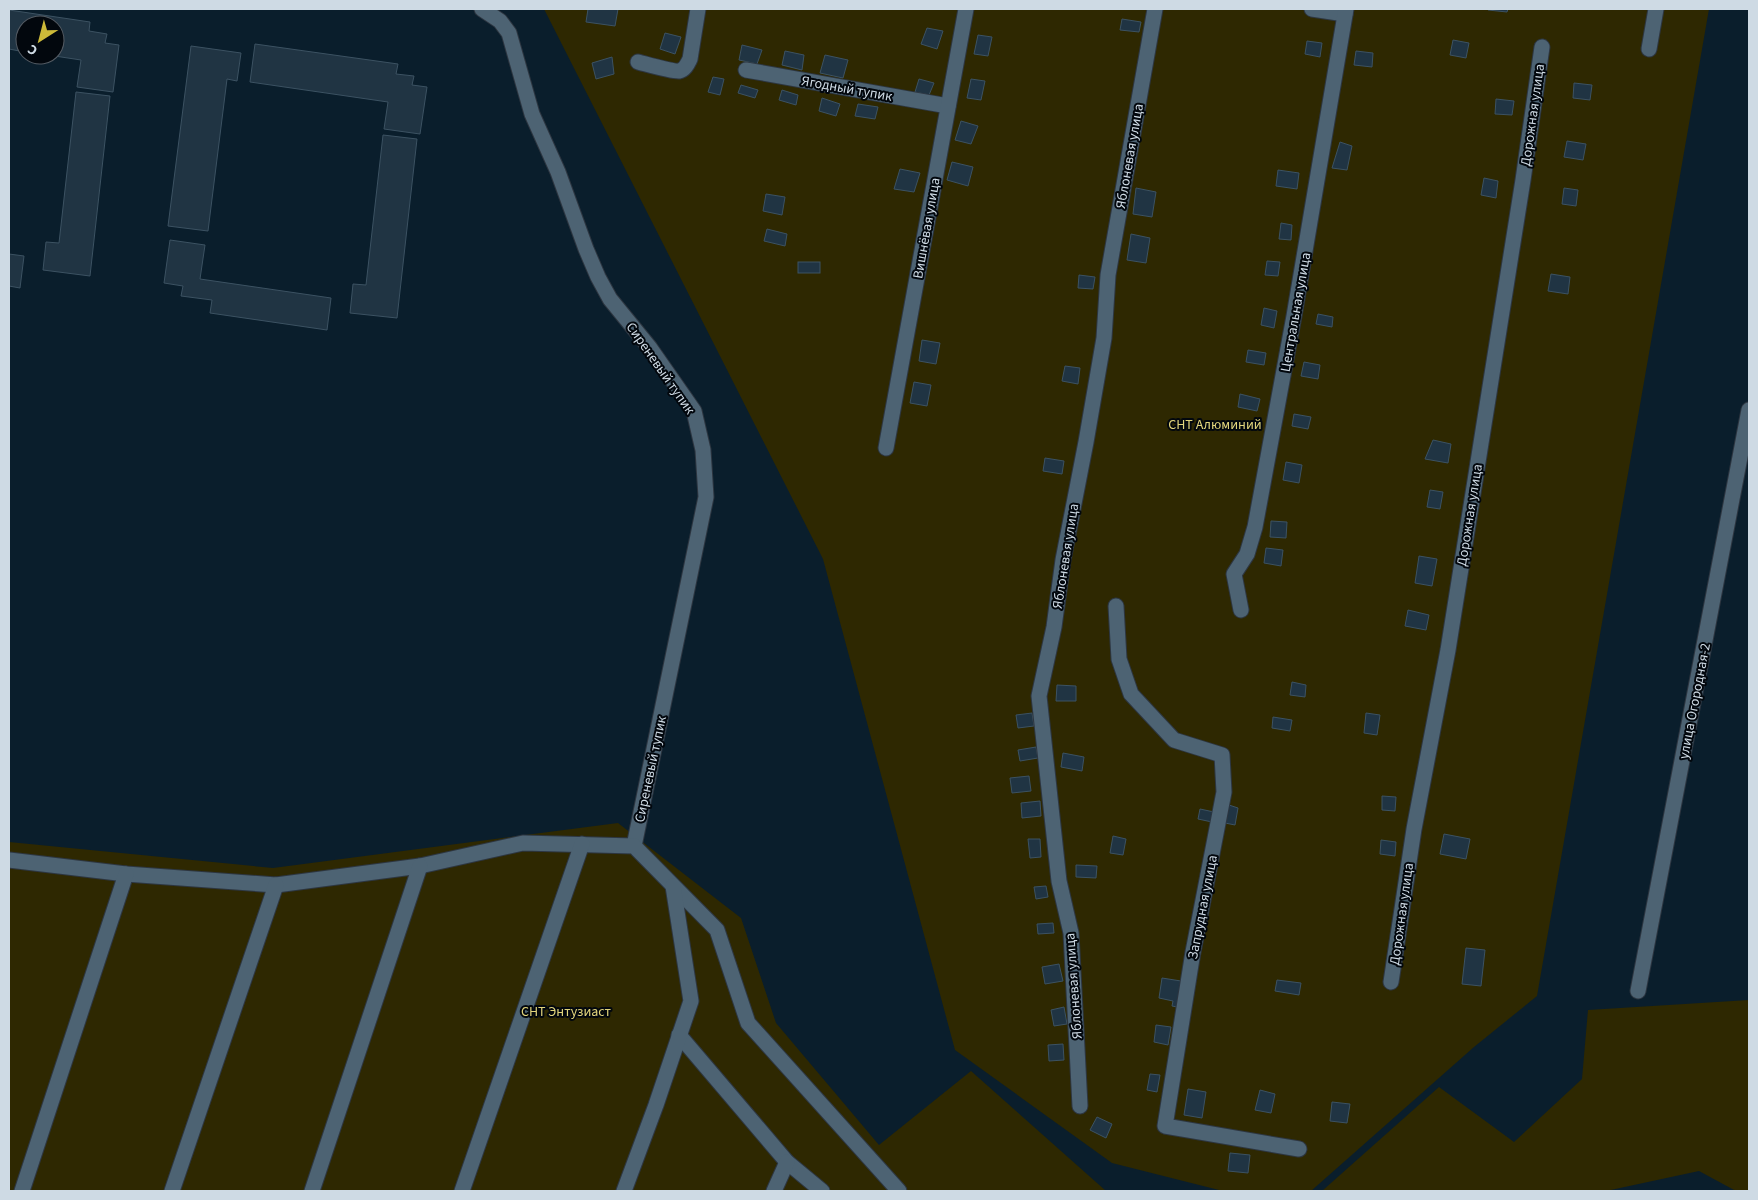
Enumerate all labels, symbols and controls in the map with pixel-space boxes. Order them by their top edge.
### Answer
north arrow [15,15,65,65]
text: С [24,39,42,60]
street label: Дорожная улица [1516,63,1550,168]
street label: Ягодный тупик [800,71,894,107]
street label: Яблоневая улица [1111,102,1149,210]
street label: Вишнёвая улица [908,176,946,280]
street label: Центральная улица [1276,251,1316,373]
street label: Сиреневый тупик [621,319,699,419]
park label: СНТ Алюминий [1168,415,1262,435]
street label: Дорожная улица [1452,463,1488,568]
street label: Яблоневая улица [1048,502,1084,610]
street label: улица Огородная-2 [1674,641,1716,761]
street label: Сиреневый тупик [630,714,672,824]
street label: Запрудная улица [1183,853,1223,961]
street label: Дорожная улица [1385,862,1419,967]
street label: Яблоневая улица [1060,932,1088,1040]
park label: СНТ Энтузиаст [521,1002,612,1022]

